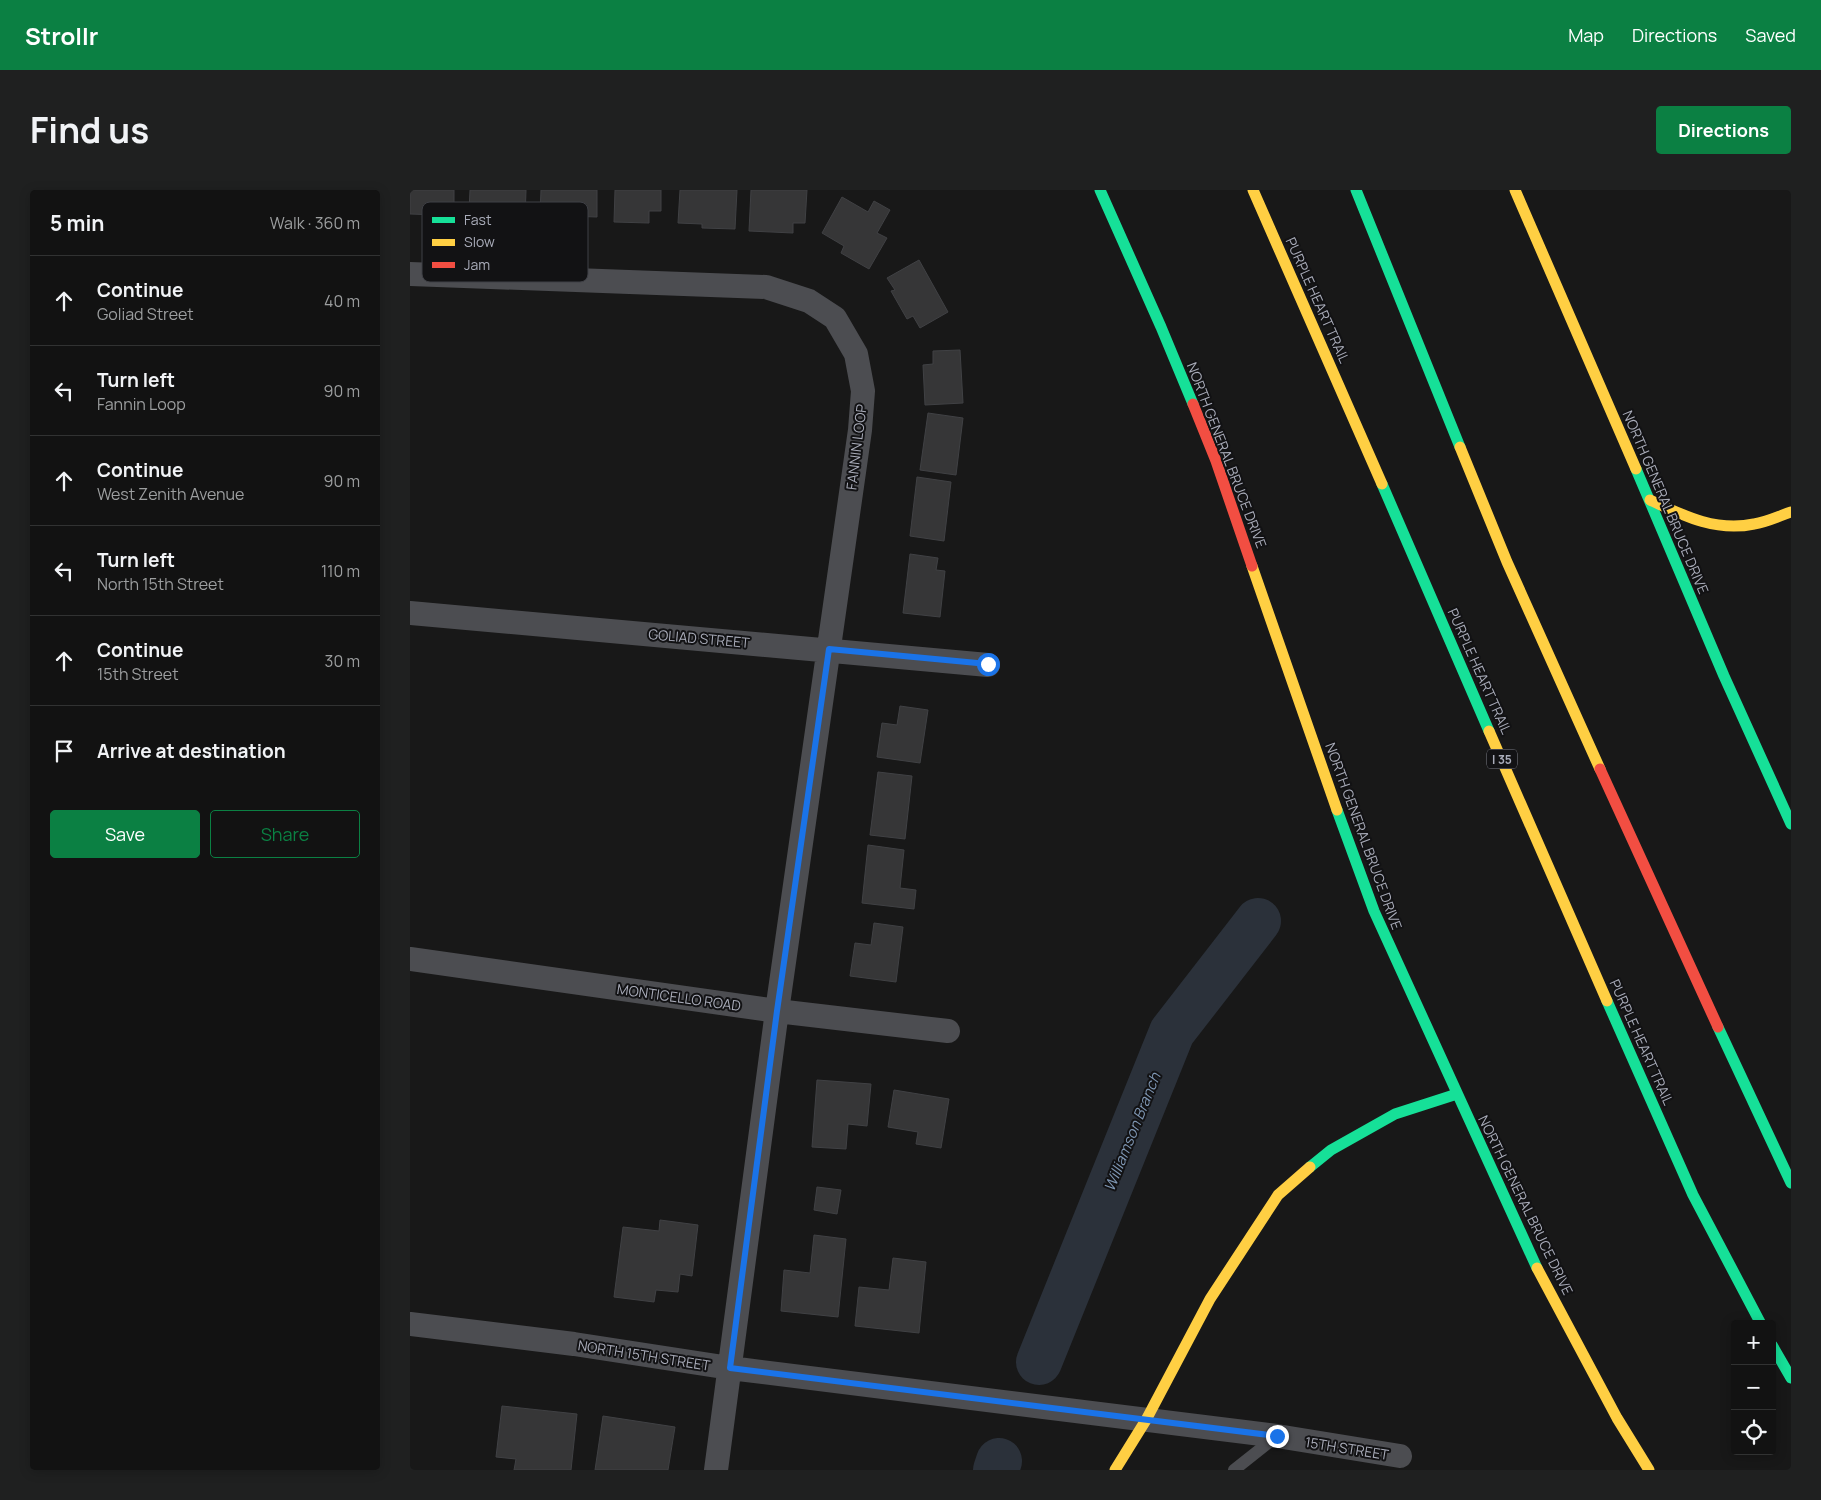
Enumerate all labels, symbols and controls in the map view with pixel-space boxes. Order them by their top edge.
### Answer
text: Strollr [25,19,98,52]
text: Map [1568,23,1604,47]
text: Directions [1632,23,1717,47]
text: Saved [1745,23,1796,47]
text: Find us [30,106,149,154]
button: Directions [1656,106,1791,154]
legend [422,202,588,282]
text: 5 min [50,209,104,237]
text: Fast [464,210,492,229]
text: Walk · 360 m [270,212,360,234]
text: Slow [464,232,495,251]
street label: PURPLE HEART TRAIL [1282,234,1354,366]
text: Jam [464,255,490,274]
text: Continue [97,277,183,303]
icon: ahead [50,287,78,315]
text: 40 m [324,290,360,312]
text: Goliad Street [97,303,194,325]
street label: NORTH GENERAL BRUCE DRIVE [1183,359,1271,551]
text: Turn left [97,367,175,393]
icon: left [50,377,78,405]
text: 90 m [324,380,360,402]
text: Fannin Loop [97,393,186,415]
street label: FANNIN LOOP [841,403,871,491]
street label: NORTH GENERAL BRUCE DRIVE [1619,407,1713,597]
text: Continue [97,457,183,483]
icon: ahead [50,467,78,495]
text: 90 m [324,470,360,492]
text: West Zenith Avenue [97,483,244,505]
text: Turn left [97,547,175,573]
icon: left [50,557,78,585]
text: 110 m [321,560,360,582]
text: North 15th Street [97,573,224,595]
street label: PURPLE HEART TRAIL [1444,605,1516,737]
street label: GOLIAD STREET [648,624,751,652]
text: Continue [97,637,183,663]
icon: ahead [50,647,78,675]
text: 30 m [325,650,360,672]
route start [977,653,1000,676]
text: 15th Street [97,663,179,685]
icon: arrive [50,737,78,765]
text: Arrive at destination [97,738,286,764]
street label: NORTH GENERAL BRUCE DRIVE [1321,740,1407,932]
road number: I 35 [1487,750,1517,768]
button: Save [50,810,200,858]
button: Share [210,810,360,858]
street label: PURPLE HEART TRAIL [1606,976,1678,1108]
street label: MONTICELLO ROAD [616,979,742,1015]
water label: Williamson Branch [1099,1069,1166,1194]
street label: NORTH GENERAL BRUCE DRIVE [1474,1112,1578,1298]
map controls [1731,1320,1776,1455]
button: + [1731,1320,1776,1365]
street label: NORTH 15TH STREET [577,1335,712,1375]
button: − [1731,1365,1776,1410]
button: locate [1731,1410,1776,1455]
route end [1266,1425,1289,1448]
street label: 15TH STREET [1304,1432,1391,1464]

